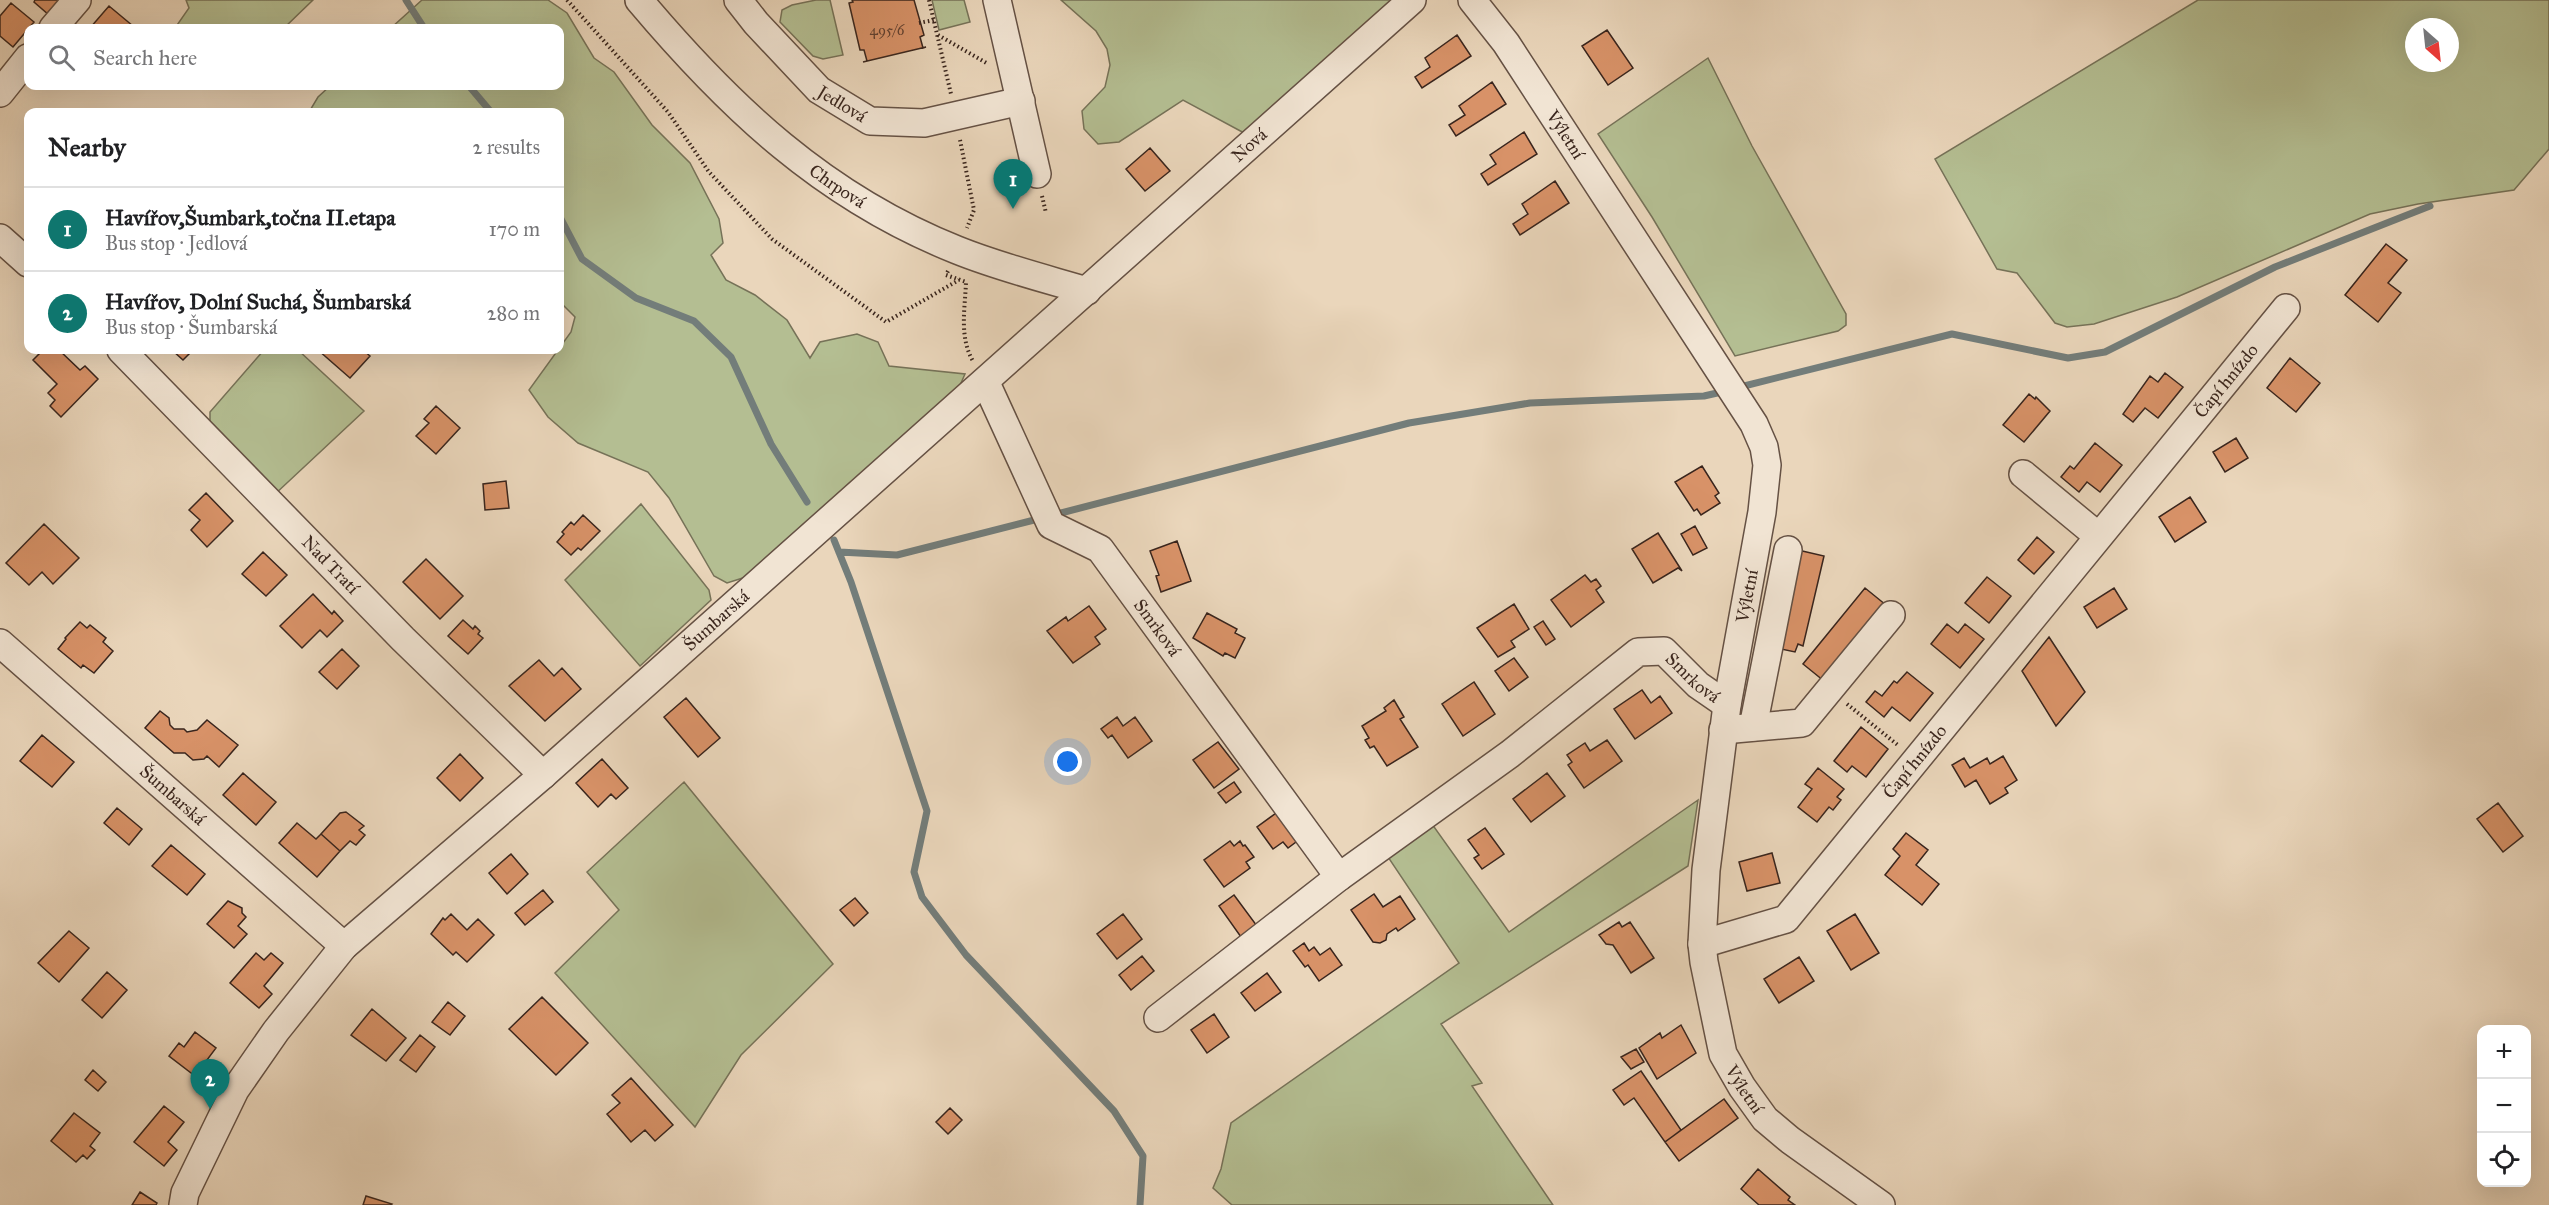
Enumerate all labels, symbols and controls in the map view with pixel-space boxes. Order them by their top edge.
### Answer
north arrow [2405,18,2459,72]
house number: 495/6 [870,21,906,39]
search box [24,24,564,90]
icon: search [45,41,78,74]
text: Search here [93,44,197,71]
street label: Jedlová [811,80,871,127]
street label: Výletní [1541,105,1590,164]
street label: Nová [1227,123,1272,167]
text: Nearby [48,131,126,163]
text: 2 results [472,135,540,159]
street label: Chrpová [805,159,870,213]
pin: 1 [994,160,1032,209]
text: Havířov,Šumbark,točna II.etapa [105,204,396,231]
text: 1 [64,217,71,241]
text: 170 m [489,217,540,241]
text: Bus stop · Jedlová [105,231,248,255]
text: Havířov, Dolní Suchá, Šumbarská [105,288,411,315]
text: 2 [63,301,72,325]
text: 280 m [487,301,540,325]
text: Bus stop · Šumbarská [105,315,278,339]
street label: Čapí hnízdo [2189,339,2263,422]
street label: Nad Tratí [297,531,365,599]
street label: Výletní [1731,566,1763,625]
street label: Šumbarská [678,585,754,655]
street label: Smrková [1129,595,1186,661]
street label: Smrková [1661,648,1724,708]
street label: Čapí hnízdo [1877,720,1952,803]
your location [1053,747,1082,776]
street label: Šumbarská [135,759,210,830]
map controls [2477,1025,2531,1187]
button: + [2477,1025,2531,1079]
pin: 2 [190,1060,230,1109]
street label: Výletní [1720,1060,1769,1119]
button: − [2477,1079,2531,1133]
button: locate [2477,1133,2531,1187]

